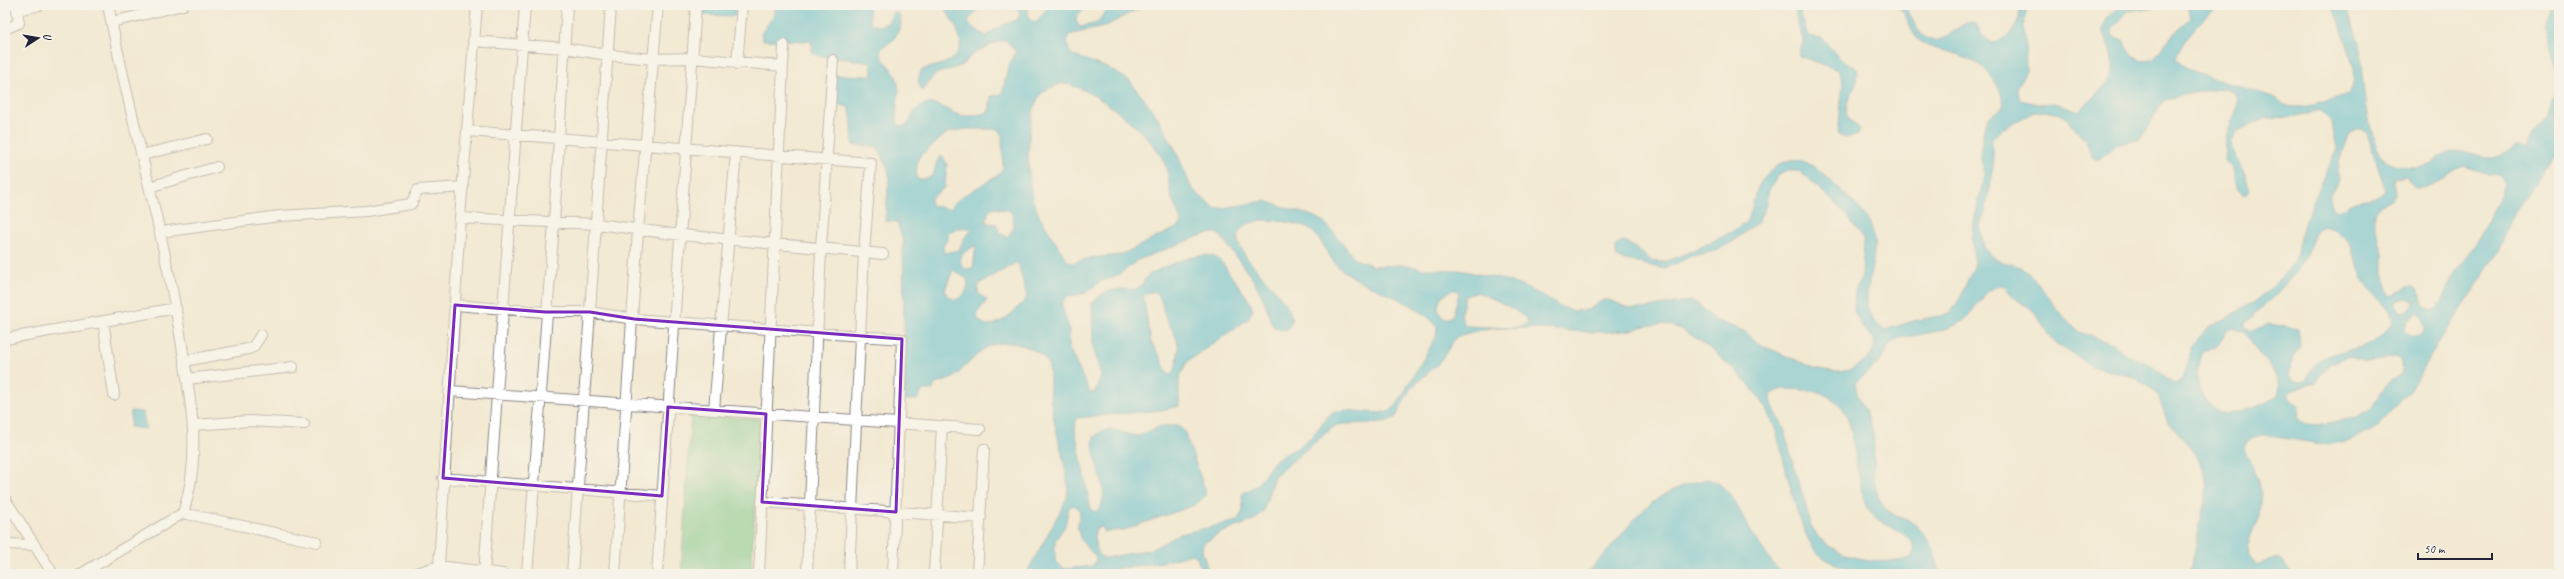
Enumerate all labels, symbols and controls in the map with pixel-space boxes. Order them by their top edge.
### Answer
north arrow [18,18,58,58]
text: U [40,32,56,43]
scale bar [2418,535,2492,561]
text: 50 m [2424,541,2446,557]

